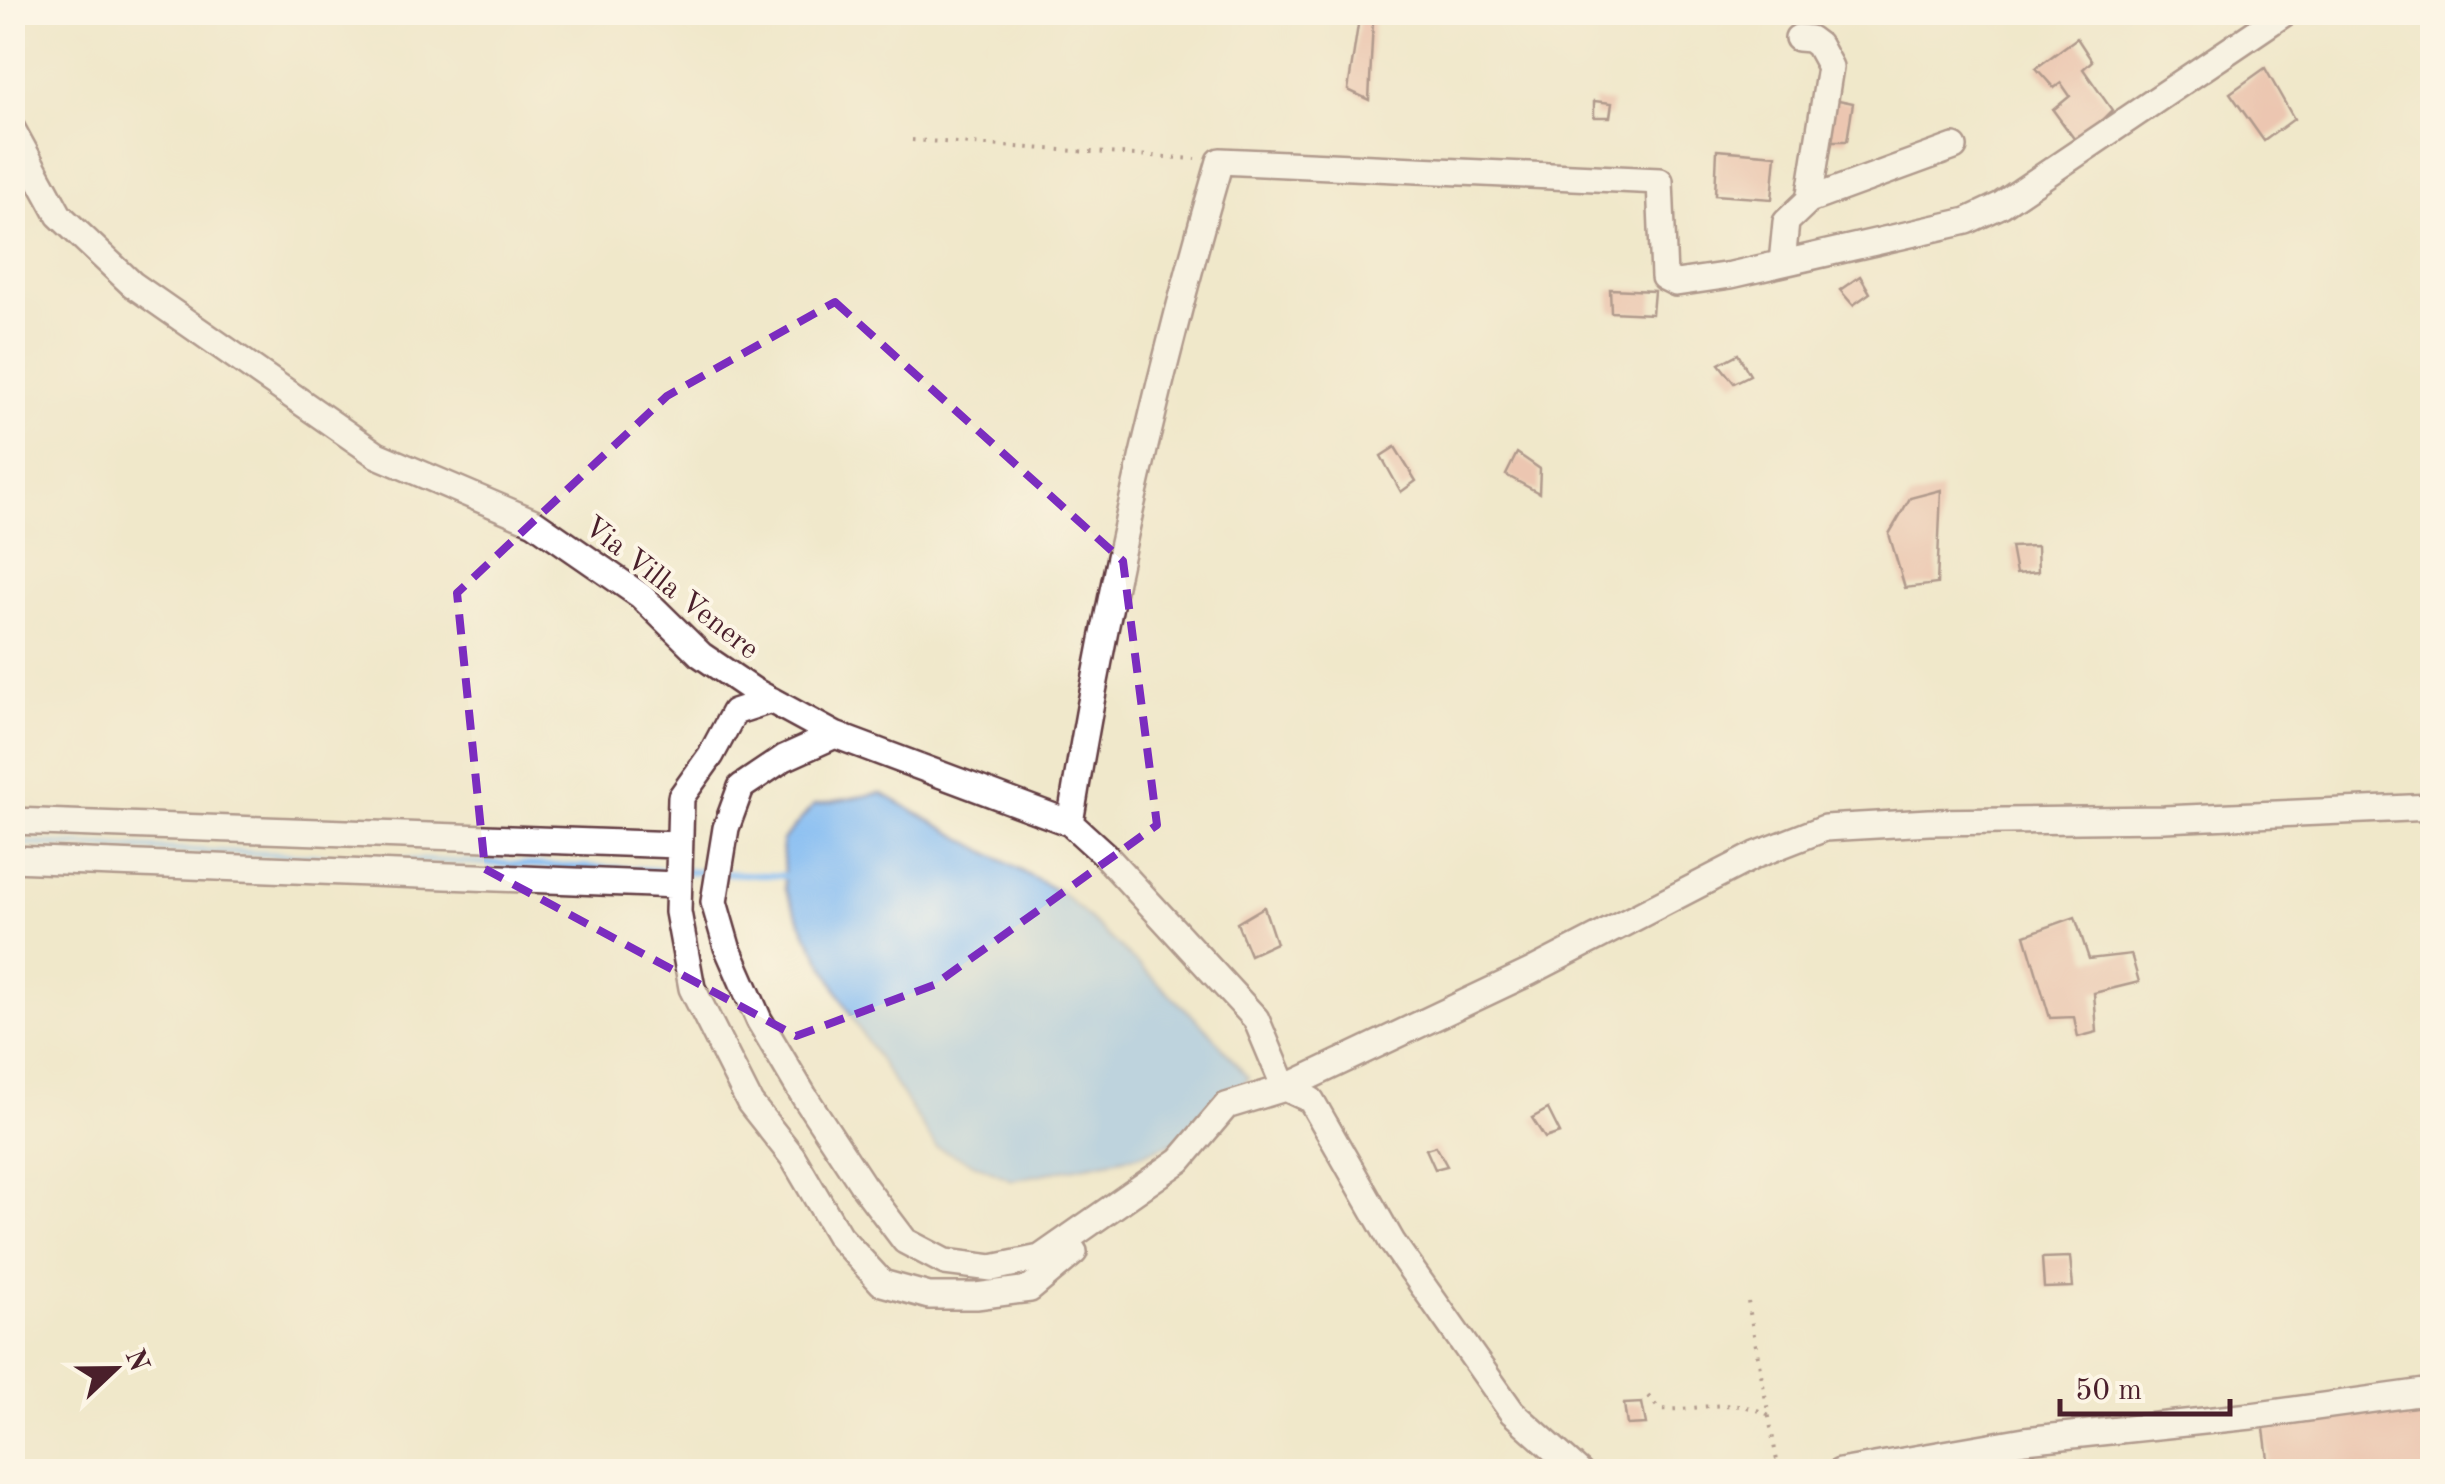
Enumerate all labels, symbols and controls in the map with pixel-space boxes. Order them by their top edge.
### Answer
street label: Via Villa Venere [578,511,764,666]
north arrow [65,1319,165,1419]
text: N [118,1346,153,1376]
scale bar [2060,1354,2230,1416]
text: 50 m [2075,1376,2142,1406]

